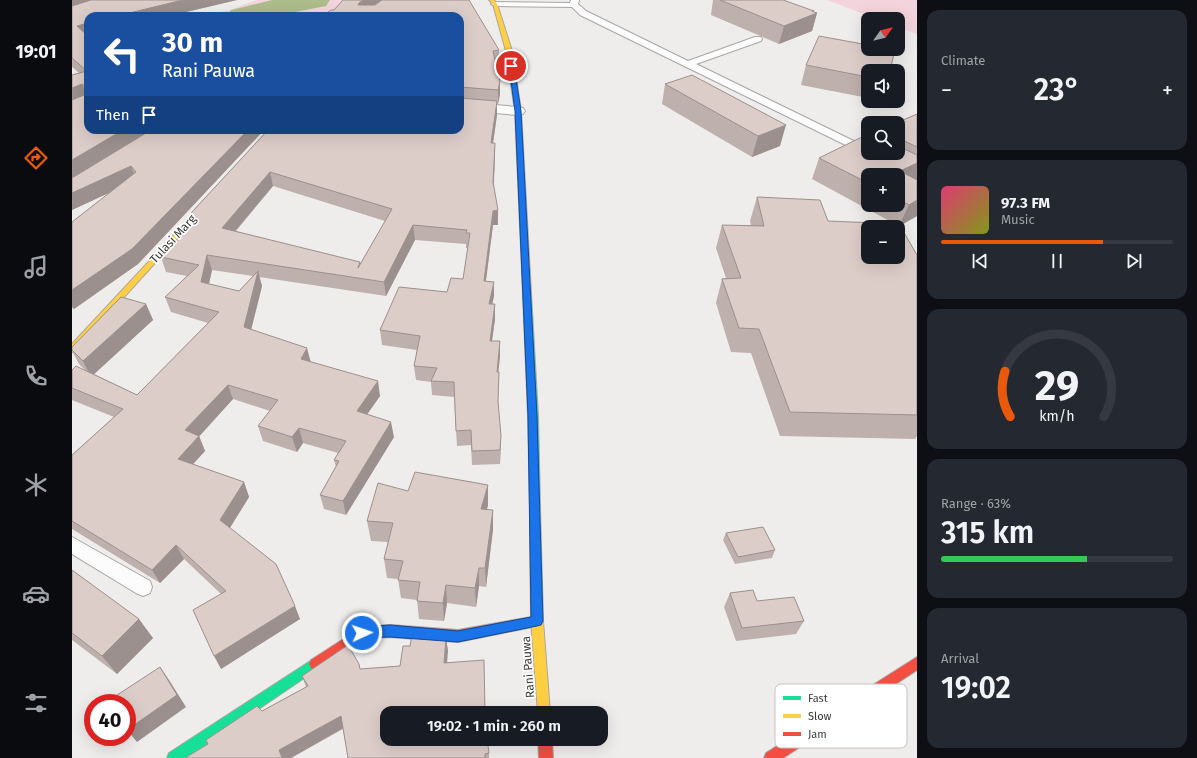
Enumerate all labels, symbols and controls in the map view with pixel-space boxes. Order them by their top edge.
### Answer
north arrow [861,12,905,56]
map controls [861,12,905,264]
text: 30 m [162,26,223,59]
icon: left [96,28,148,80]
text: 19:01 [15,41,57,63]
pin [494,49,528,83]
text: Climate [941,53,985,68]
icon: arrive [500,55,522,77]
text: Rani Pauwa [162,60,255,82]
button: sound [861,64,905,108]
text: 23° [1034,72,1080,108]
text: − [941,77,952,104]
text: + [1162,77,1173,104]
icon: arrive [138,104,160,126]
text: Then [96,106,130,124]
button: search [861,116,905,160]
icon: directions [22,144,50,172]
button: + [861,168,905,212]
text: 97.3 FM [1001,194,1050,212]
street label: Tulasi Marg [147,211,200,266]
text: Music [1001,212,1035,227]
button: − [861,220,905,264]
icon: previous [969,250,991,272]
icon: pause [1046,250,1068,272]
icon: next [1123,250,1145,272]
icon: music [22,253,50,281]
text: 29 [1035,361,1079,411]
icon: phone [22,362,50,390]
text: km/h [1039,408,1075,425]
icon: climate [22,471,50,499]
text: Range · 63% [941,496,1011,511]
text: 315 km [941,515,1034,551]
icon: car [22,580,50,608]
position arrow [341,612,383,654]
street label: Rani Pauwa [519,636,537,698]
text: Arrival [941,651,979,666]
text: 19:02 [941,670,1011,706]
legend [775,684,907,748]
icon: filters [22,689,50,717]
text: Fast [808,692,828,705]
speed limit sign: 40 [84,694,136,746]
text: Slow [808,710,832,723]
text: 19:02 · 1 min · 260 m [427,717,561,735]
text: Jam [808,728,827,741]

